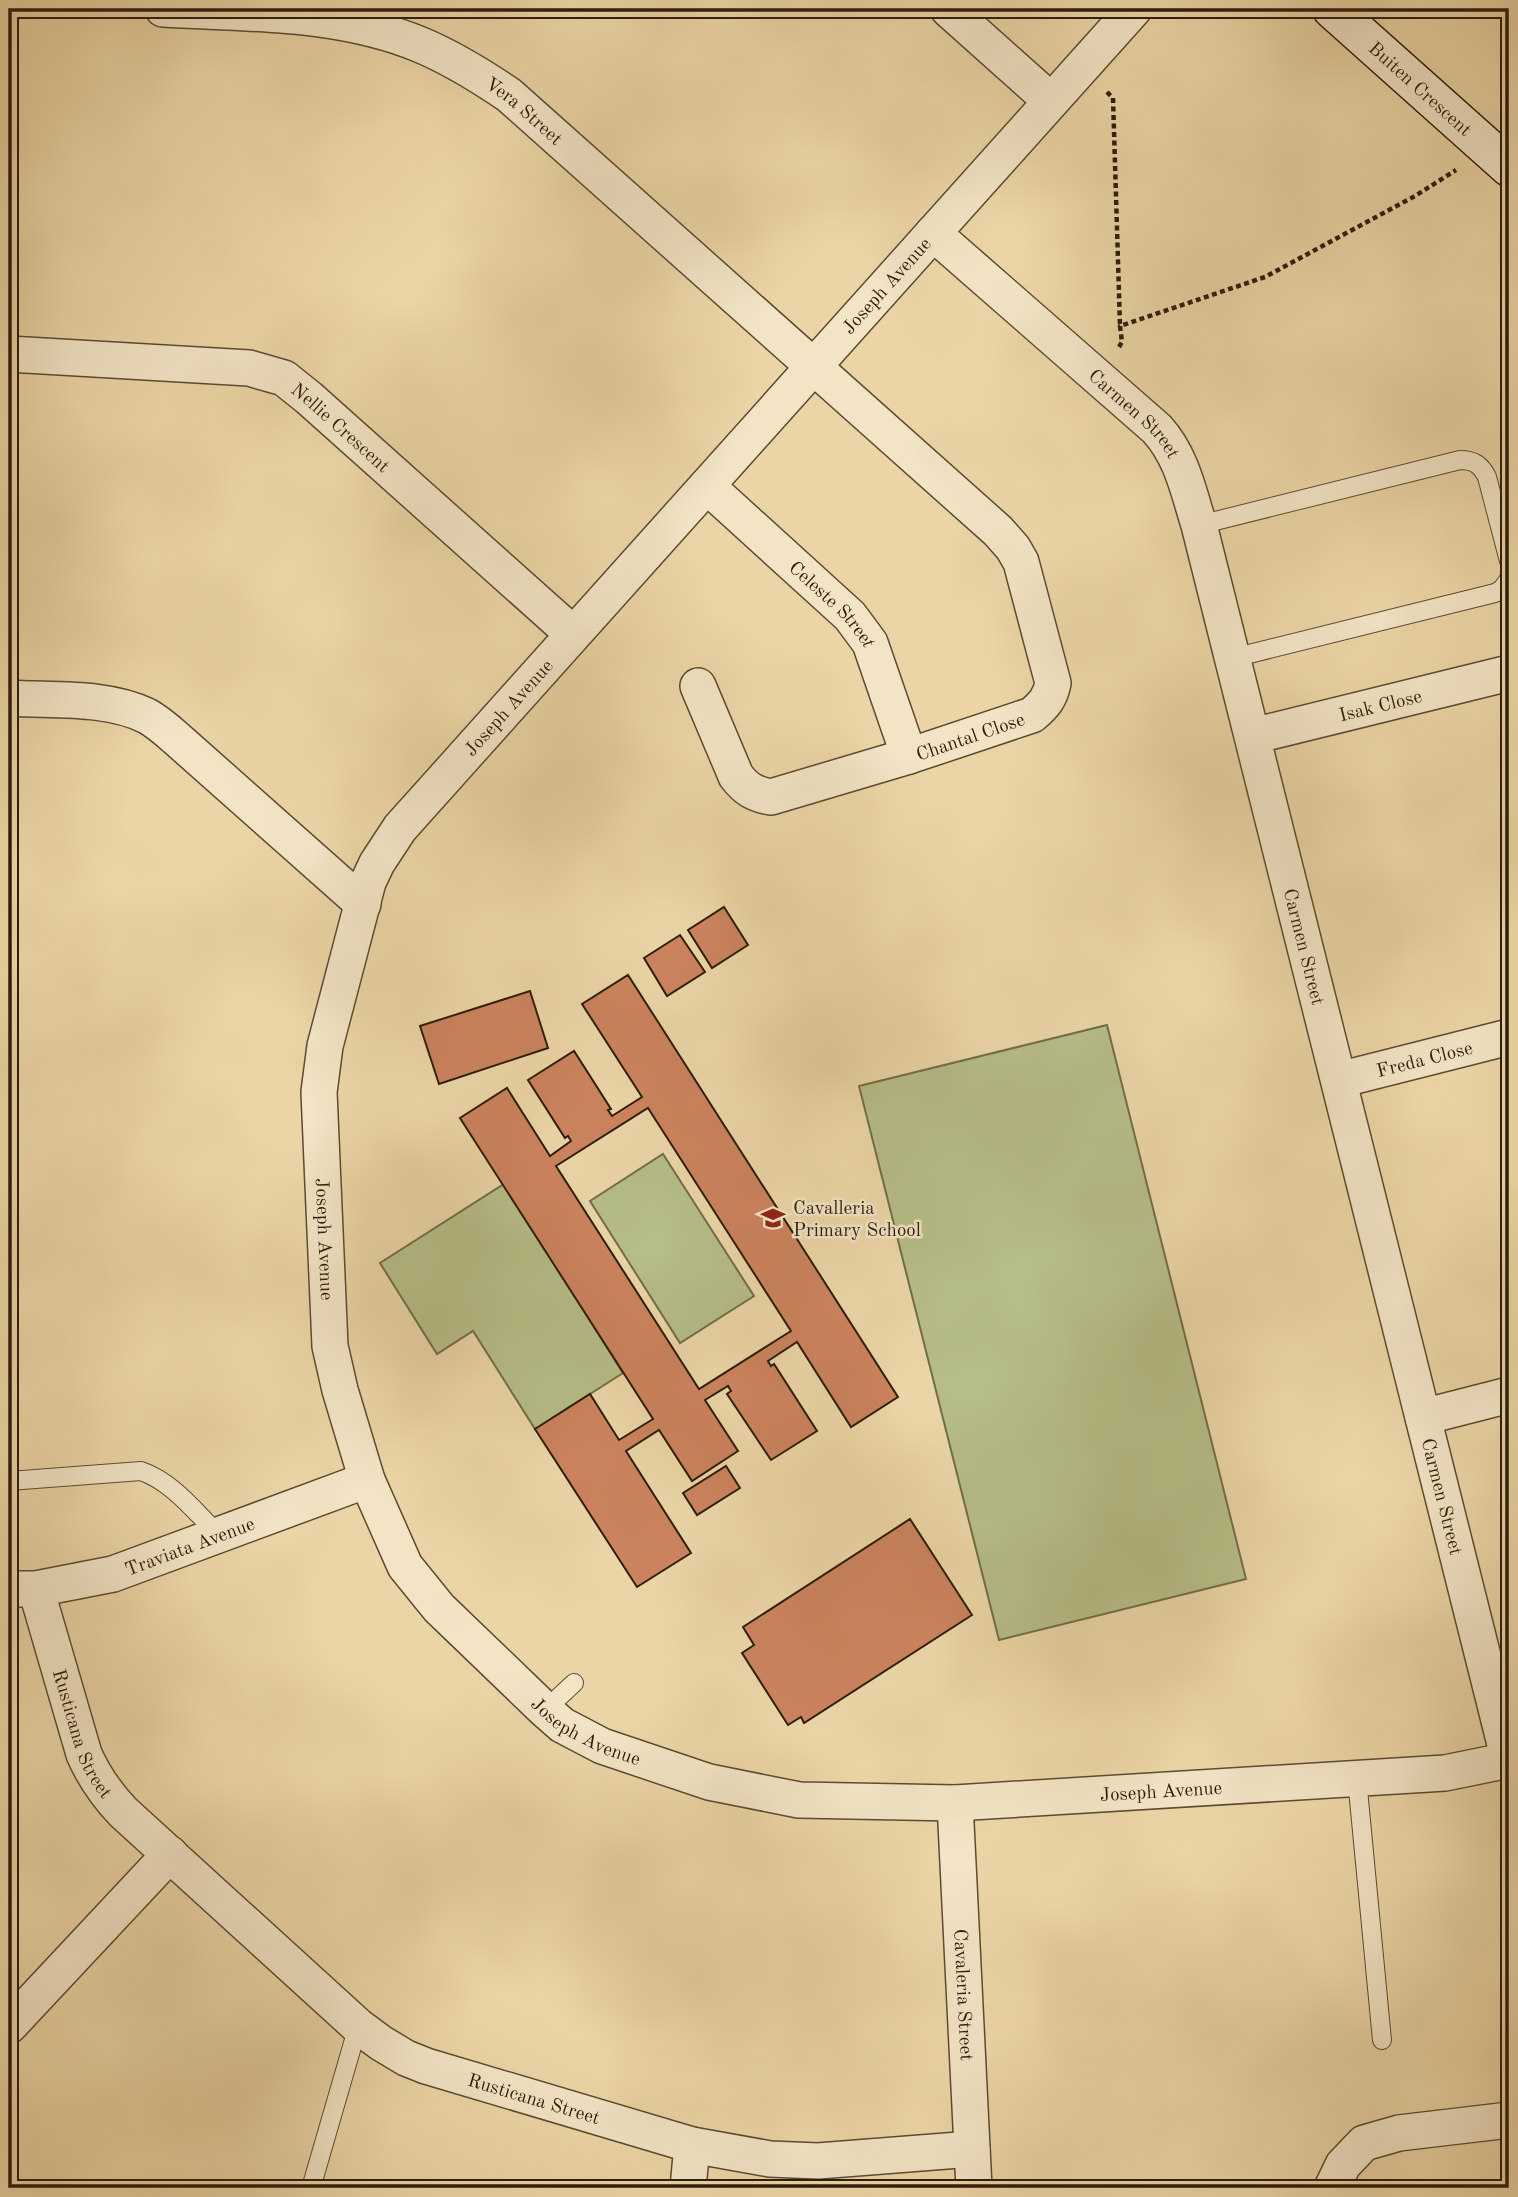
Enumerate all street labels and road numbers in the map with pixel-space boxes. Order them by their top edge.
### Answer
street label: Buiten Crescent [1364,39,1474,141]
street label: Vera Street [481,75,565,150]
street label: Joseph Avenue [840,235,936,339]
street label: Carmen Street [1084,367,1182,462]
street label: Nellie Crescent [287,381,392,477]
street label: Celeste Street [784,559,878,650]
street label: Joseph Avenue [462,657,558,761]
street label: Isak Close [1337,688,1424,726]
street label: Chantal Close [914,711,1028,766]
street label: Carmen Street [1279,887,1326,1008]
street label: Freda Close [1375,1040,1475,1082]
street label: Joseph Avenue [311,1178,335,1301]
street label: Carmen Street [1417,1437,1464,1557]
street label: Traviata Avenue [123,1515,258,1581]
street label: Rusticana Street [48,1667,114,1803]
street label: Joseph Avenue [526,1695,642,1770]
street label: Joseph Avenue [1099,1780,1223,1806]
street label: Cavaleria Street [949,1928,975,2061]
street label: Rusticana Street [465,2072,602,2129]

